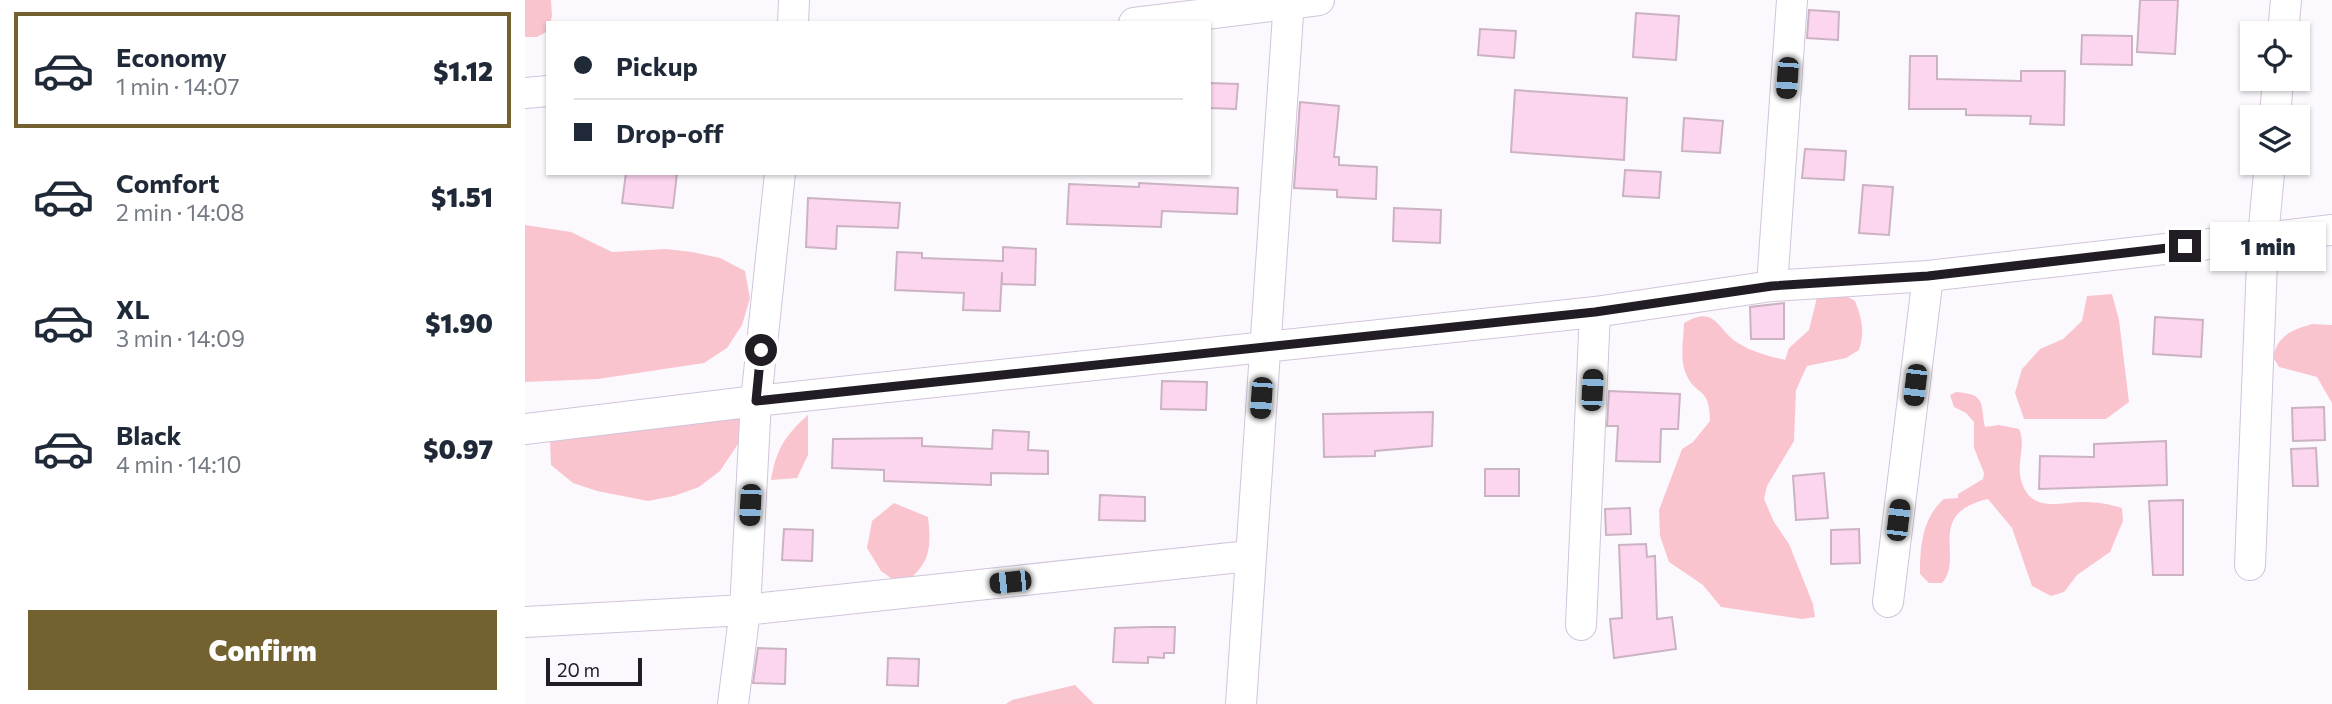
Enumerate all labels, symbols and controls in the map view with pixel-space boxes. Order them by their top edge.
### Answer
map controls [2240,21,2310,175]
button: locate [2240,21,2310,91]
icon: car [32,39,95,102]
text: Economy [116,41,227,72]
text: Pickup [616,50,698,81]
text: $1.12 [433,55,493,86]
car [1776,56,1799,100]
text: 1 min · 14:07 [116,72,240,100]
button: layers [2240,105,2310,175]
text: Drop-off [616,117,723,148]
icon: car [32,165,95,228]
text: Comfort [116,167,219,198]
text: $1.51 [431,181,493,212]
text: 2 min · 14:08 [116,198,245,226]
callout: 1 min [2209,222,2325,270]
route end [2169,230,2201,262]
text: 1 min [2240,232,2296,260]
icon: car [32,291,95,354]
text: XL [116,293,150,324]
text: $1.90 [425,307,493,338]
text: 3 min · 14:09 [116,324,245,352]
route start [745,334,777,366]
car [1903,363,1928,407]
car [1581,368,1604,412]
car [1250,376,1273,420]
icon: car [32,417,95,480]
text: Black [116,419,182,450]
text: $0.97 [423,433,493,464]
text: 4 min · 14:10 [116,450,242,478]
car [739,483,762,527]
car [1886,498,1911,542]
car [989,569,1032,595]
button: Confirm [28,610,497,690]
scale bar [546,655,642,687]
text: 20 m [557,658,600,681]

